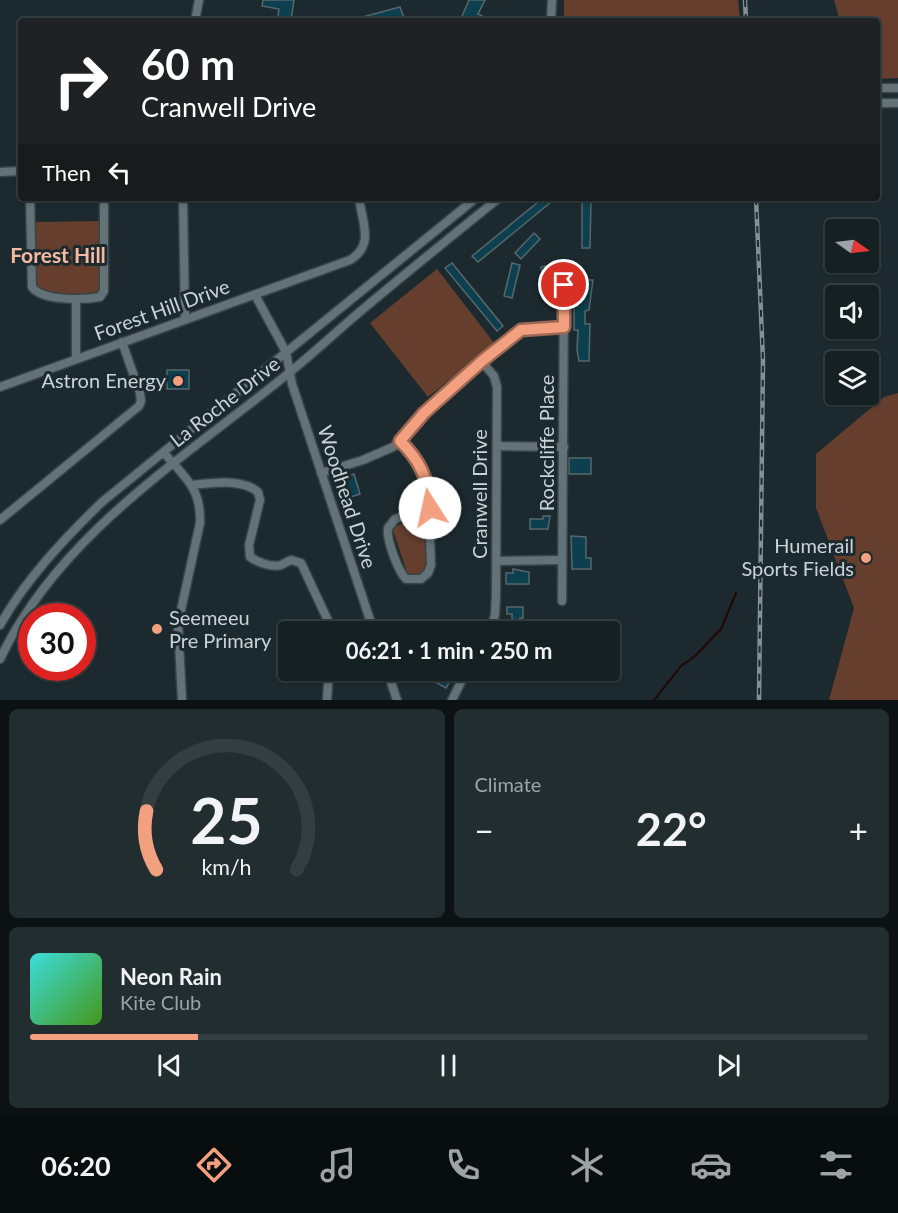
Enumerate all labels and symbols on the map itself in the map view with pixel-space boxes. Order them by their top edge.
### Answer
north arrow [825,219,879,273]
district label: Forest Hill [10,242,106,267]
pin [538,259,589,310]
street label: Forest Hill Drive [91,273,233,345]
street label: La Roche Drive [165,351,284,451]
place label: Astron Energy [41,368,167,392]
marker: Astron Energy [171,374,185,388]
street label: Rockcliffe Place [534,375,558,511]
street label: Woodhead Drive [313,422,382,571]
street label: Cranwell Drive [467,429,491,559]
position arrow [398,476,462,540]
place label: Humerail Sports Fields [741,533,854,580]
marker: Humerail Sports Fields [859,551,873,565]
speed limit sign: 30 [18,603,96,681]
place label: Seemeeu Pre Primary [169,605,272,652]
marker: Seemeeu Pre Primary [150,622,164,636]

